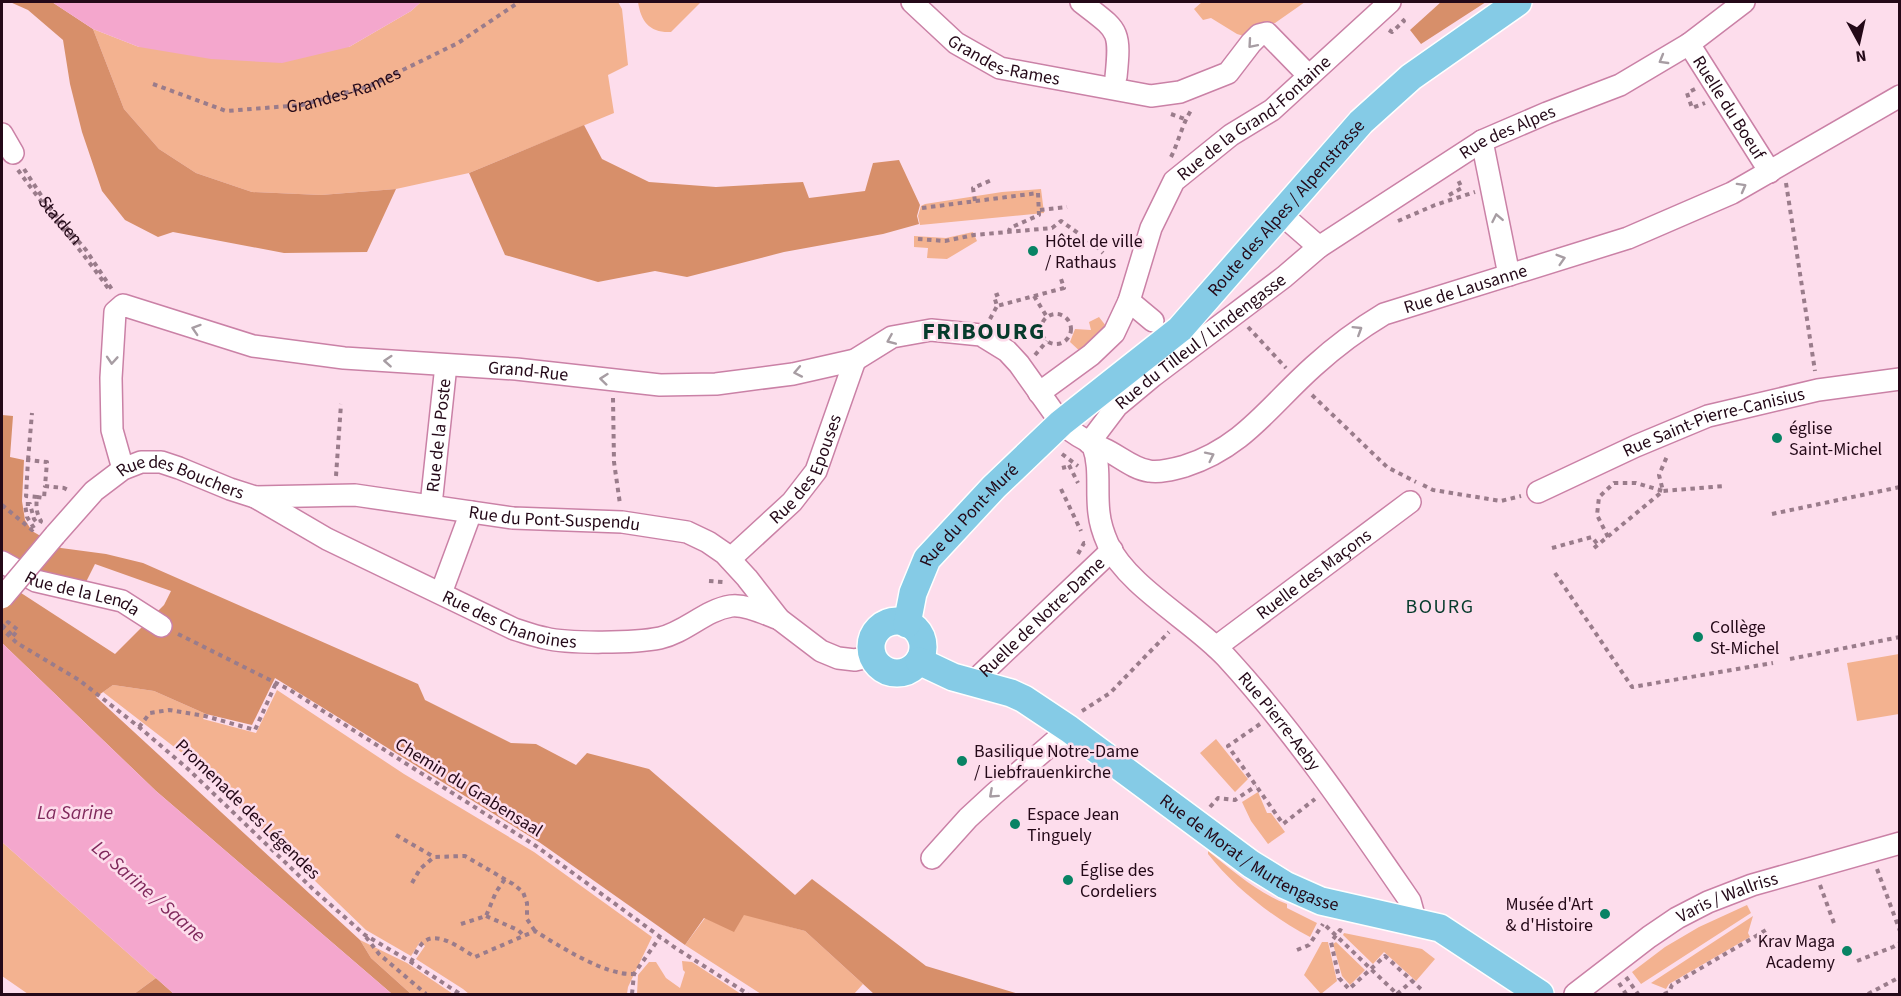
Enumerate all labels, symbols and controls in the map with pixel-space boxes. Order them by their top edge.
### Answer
north arrow [1829,12,1889,72]
street label: Grandes-Rames [942,29,1062,92]
one-way arrow [1248,37,1259,48]
text: N [1854,44,1868,67]
street label: Rue de la Grand-Fontaine [1172,50,1337,187]
street label: Ruelle du Boeuf [1686,51,1771,165]
one-way arrow [1659,53,1669,65]
street label: Grandes-Rames [286,61,405,119]
street label: Rue des Alpes [1455,99,1559,165]
street label: Route des Alpes / Alpenstrasse [1202,114,1371,302]
one-way arrow [1736,183,1746,194]
street label: Stalden [32,191,88,251]
one-way arrow [1491,213,1504,223]
place label: Hôtel de ville / Rathaus [1045,229,1143,275]
marker: Hôtel de ville / Rathaus [1026,244,1040,258]
one-way arrow [1555,254,1566,266]
street label: Rue de Lausanne [1401,258,1531,320]
street label: Rue du Tilleul / Lindengasse [1110,268,1291,416]
district label: FRIBOURG [922,314,1046,349]
one-way arrow [191,324,202,336]
one-way arrow [1352,326,1362,338]
one-way arrow [887,333,898,345]
one-way arrow [383,354,392,367]
one-way arrow [105,355,118,364]
street label: Grand-Rue [487,355,570,388]
one-way arrow [793,365,803,378]
one-way arrow [599,373,609,385]
street label: Rue de la Poste [420,377,457,493]
street label: Rue Saint-Pierre-Canisius [1619,382,1807,463]
street label: Rue des Epouses [764,411,848,530]
place label: église Saint-Michel [1789,416,1882,462]
marker: église Saint-Michel [1770,431,1784,445]
street label: Rue des Bouchers [111,449,247,506]
one-way arrow [1204,451,1215,463]
street label: Rue du Pont-Muré [913,458,1024,570]
street label: Rue du Pont-Suspendu [467,500,642,538]
street label: Ruelle des Maçons [1251,523,1377,626]
street label: Ruelle de Notre-Dame [973,551,1111,683]
street label: Rue de la Lenda [20,565,145,622]
street label: Rue des Chanoines [438,584,577,655]
district label: BOURG [1405,593,1475,621]
place label: Collège St-Michel [1710,615,1779,661]
marker: Collège St-Michel [1691,630,1705,644]
street label: Rue Pierre-Aeby [1232,667,1327,777]
street label: Chemin du Grabensaal [390,732,548,843]
street label: Promenade des Légendes [170,733,326,885]
place label: Basilique Notre-Dame / Liebfrauenkirche [974,739,1139,785]
marker: Basilique Notre-Dame / Liebfrauenkirche [955,754,969,768]
one-way arrow [990,787,1001,798]
street label: Rue de Morat / Murtengasse [1154,788,1341,918]
water label: La Sarine [37,799,113,827]
place label: Espace Jean Tinguely [1027,802,1119,848]
marker: Espace Jean Tinguely [1008,817,1022,831]
water label: La Sarine / Saane [85,834,211,949]
place label: Église des Cordeliers [1080,858,1157,904]
street label: Varis / Wallriss [1672,866,1781,929]
marker: Église des Cordeliers [1061,873,1075,887]
place label: Musée d'Art & d'Histoire [1506,892,1593,938]
marker: Musée d'Art & d'Histoire [1598,907,1612,921]
place label: Krav Maga Academy [1758,929,1836,975]
marker: Krav Maga Academy [1840,944,1854,958]

